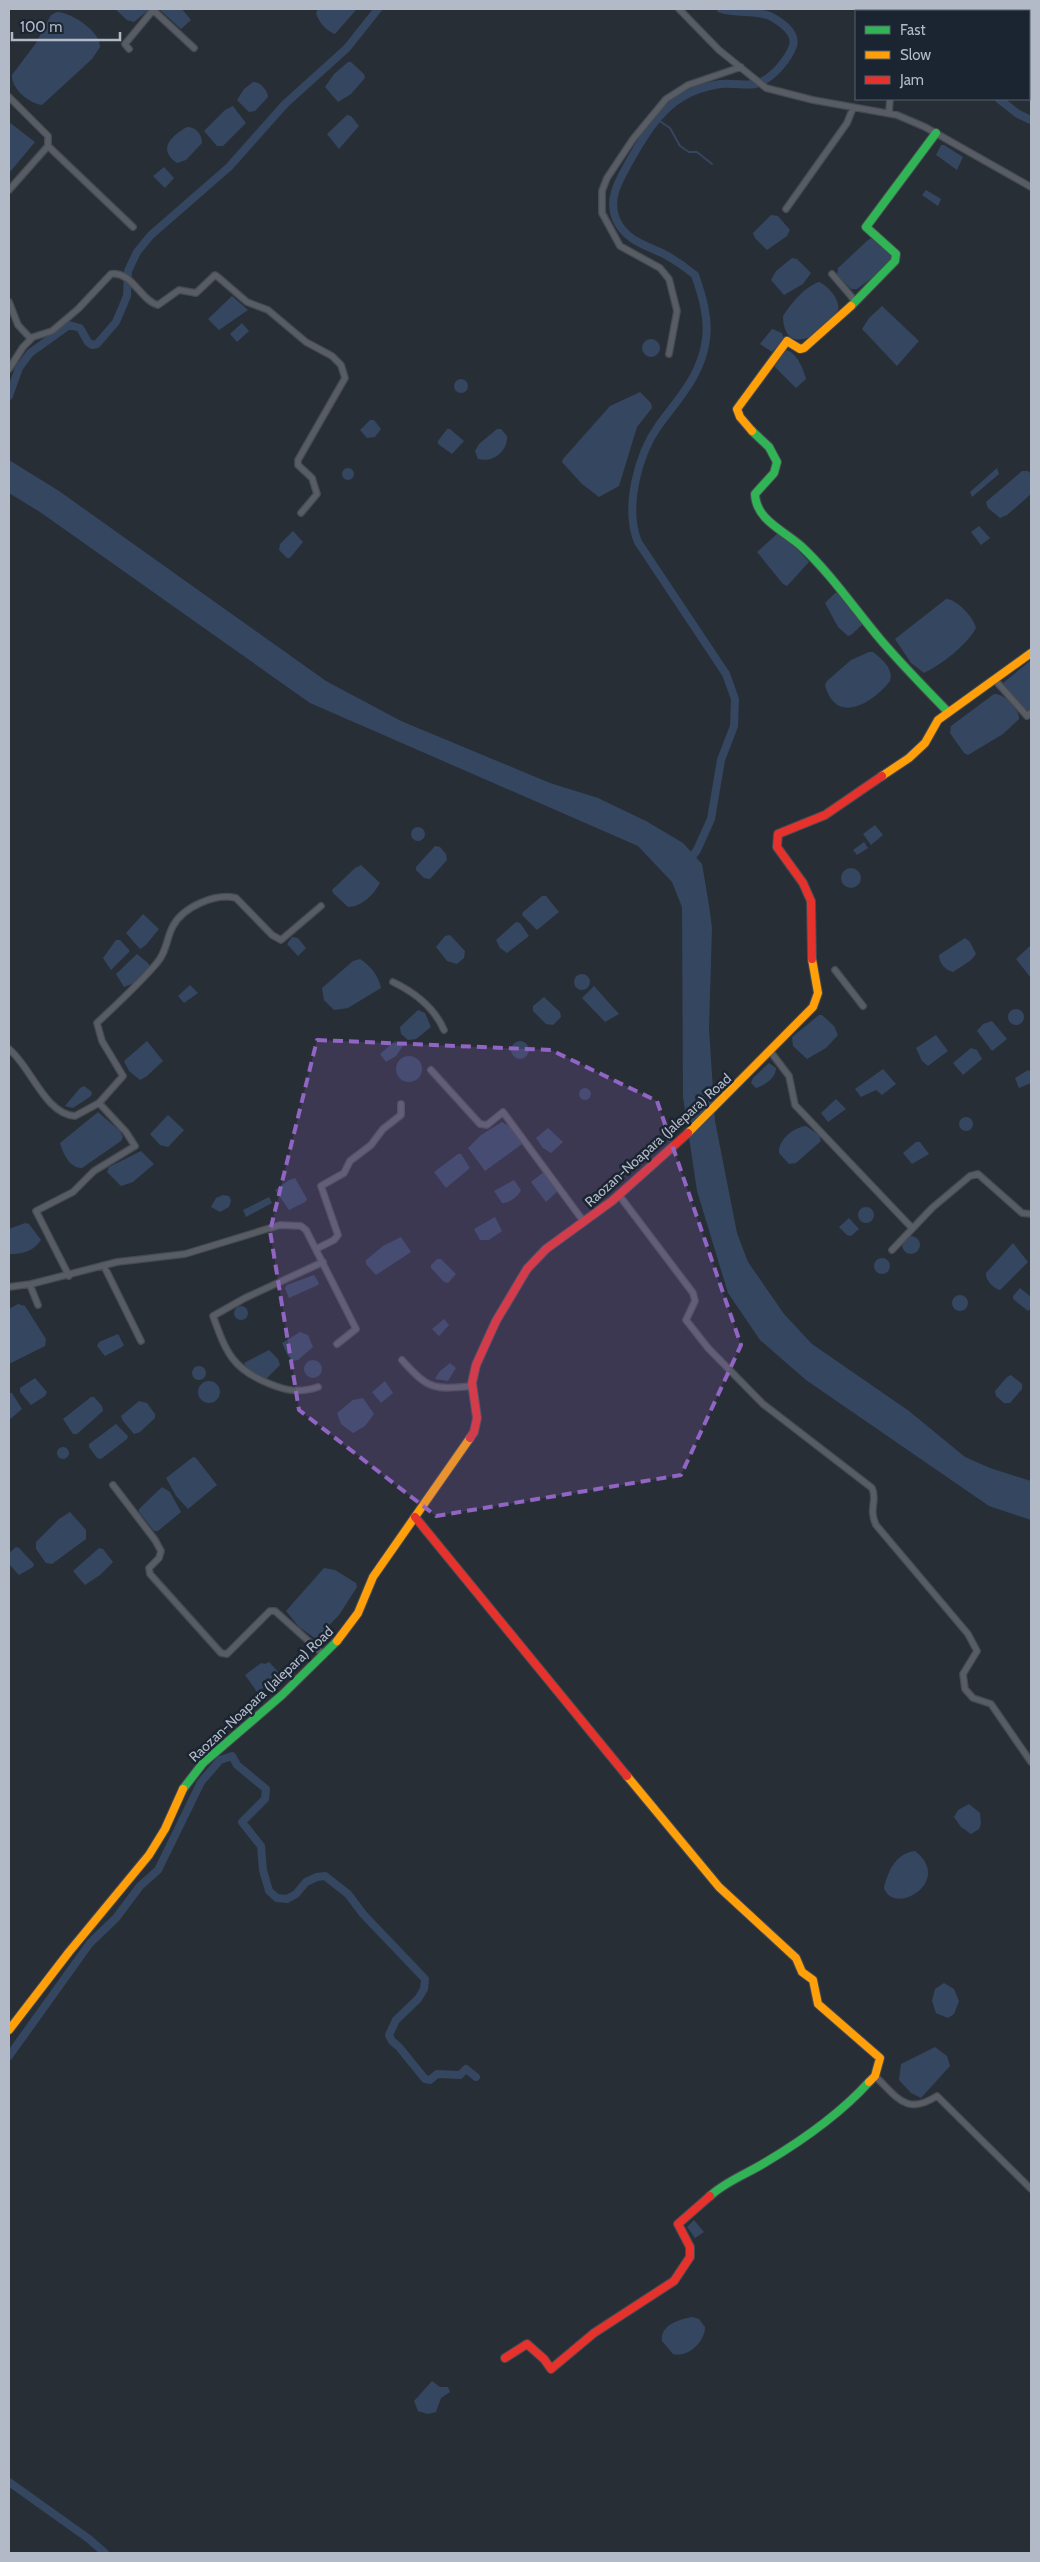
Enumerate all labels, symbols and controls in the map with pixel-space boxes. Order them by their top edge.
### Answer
scale bar [12,10,120,42]
legend [855,10,1030,100]
text: 100 m [20,18,62,36]
text: Fast [900,21,925,39]
text: Slow [900,46,931,64]
text: Jam [899,71,924,89]
street label: Raozan-Noapara (Jalepara) Road [581,1069,735,1211]
street label: Raozan-Noapara (Jalepara) Road [185,1622,337,1766]

